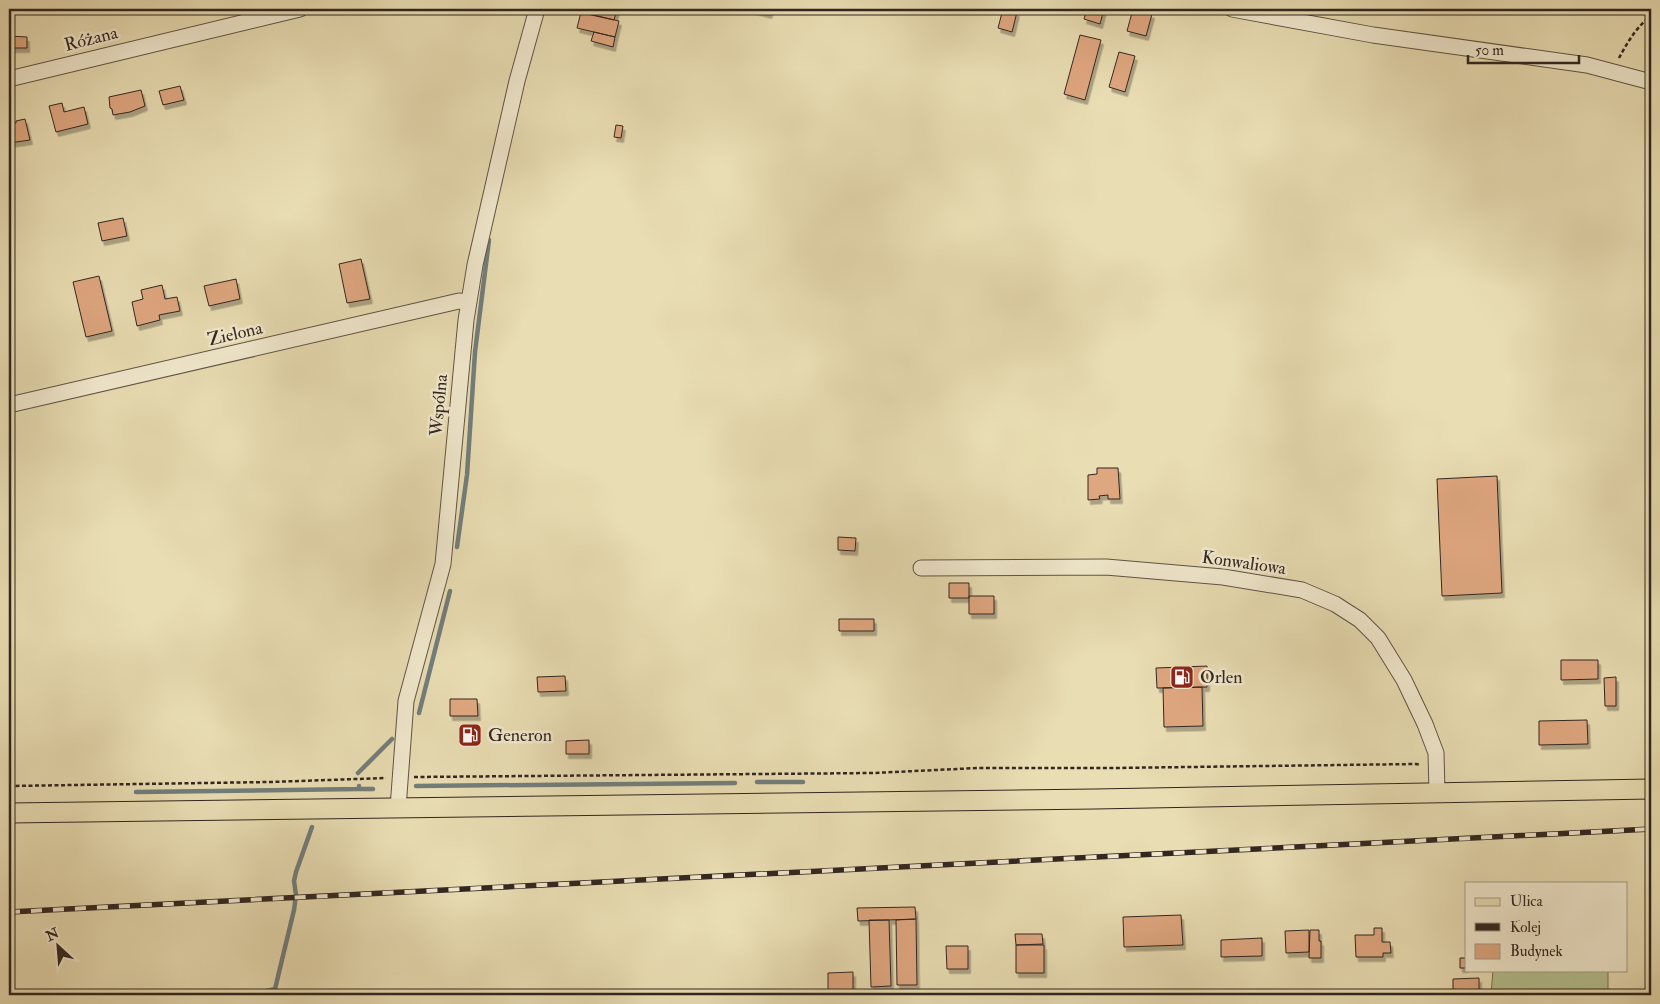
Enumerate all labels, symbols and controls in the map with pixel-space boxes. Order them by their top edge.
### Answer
street label: Różana [62,21,121,57]
scale bar [1468,32,1579,64]
text: 50 m [1475,41,1504,60]
street label: Zielona [205,316,265,351]
street label: Wspólna [425,372,453,438]
street label: Konwaliowa [1200,546,1288,580]
fuel station icon: Orlen [1169,664,1195,690]
place label: Orlen [1200,666,1243,689]
fuel station icon: Generon [457,722,483,748]
place label: Generon [488,724,552,747]
legend [1465,882,1628,972]
text: Ulica [1510,892,1543,911]
text: Kolej [1510,918,1541,937]
north arrow [32,922,82,972]
text: N [42,924,62,946]
text: Budynek [1510,942,1563,961]

